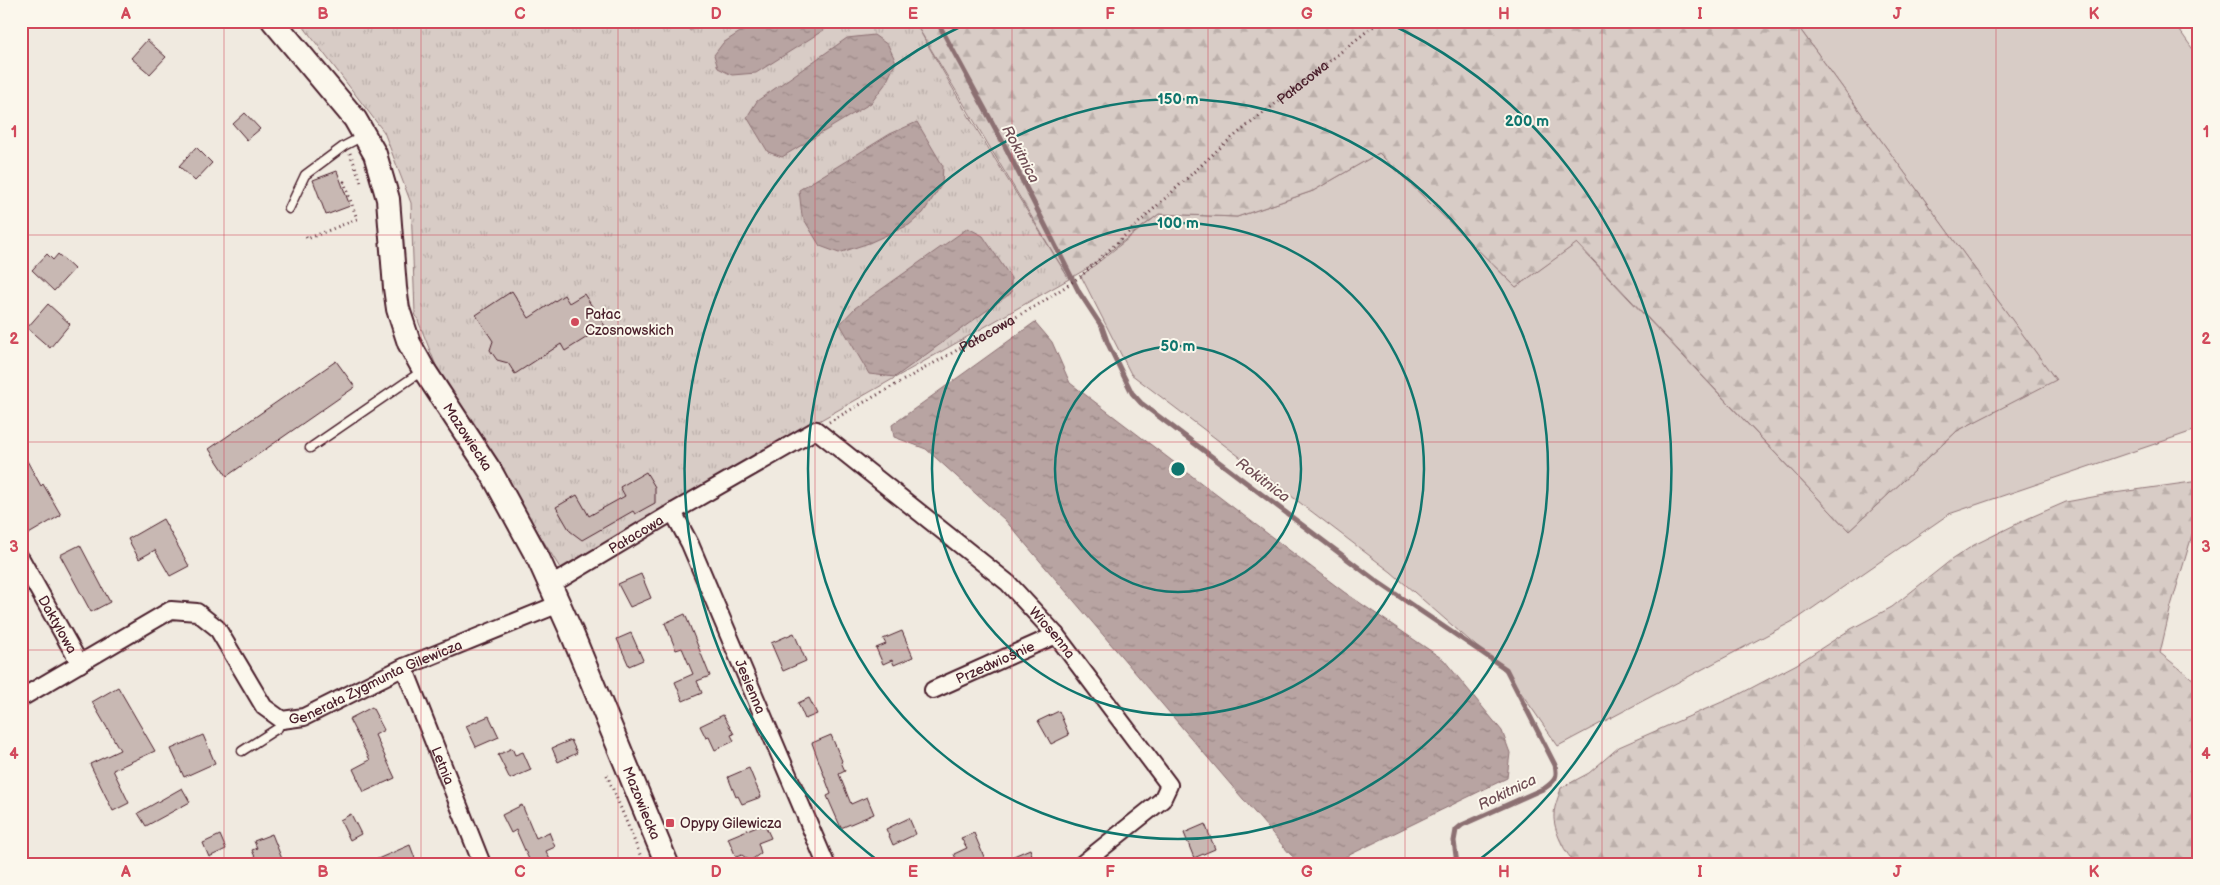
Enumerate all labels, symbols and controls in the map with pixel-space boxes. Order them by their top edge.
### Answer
text: A [120,5,131,24]
text: B [317,5,329,24]
text: C [514,5,526,24]
text: D [710,5,722,24]
text: E [908,5,918,24]
text: F [1105,5,1115,24]
text: G [1301,5,1313,24]
text: H [1498,5,1510,24]
text: I [1697,5,1703,24]
text: J [1893,5,1902,24]
text: K [2089,5,2100,24]
street label: Pałacowa [1274,57,1332,108]
text: 150 m [1157,90,1199,109]
text: 200 m [1505,112,1549,131]
water label: Rokitnica [997,122,1044,186]
text: 1 [11,123,17,142]
text: 1 [2203,123,2209,142]
text: 100 m [1157,214,1199,233]
place label: Pałac Czosnowskich [585,306,674,339]
street label: Pałacowa [956,311,1018,356]
marker: Pałac Czosnowskich [569,316,581,328]
text: 2 [9,330,19,349]
text: 2 [2201,330,2211,349]
text: 50 m [1161,337,1196,356]
street label: Mazowiecka [439,400,496,474]
water label: Rokitnica [1232,454,1293,507]
centre of rings [1169,460,1187,478]
street label: Pałacowa [606,512,667,558]
text: 3 [9,538,19,557]
text: 3 [2201,538,2211,557]
street label: Daktylowa [34,593,80,657]
street label: Wiosenna [1025,604,1079,662]
street label: Generała Zygmunta Gilewicza [288,636,465,728]
street label: Przedwiośnie [953,638,1037,688]
street label: Jesienna [731,657,769,717]
street label: Letnia [427,744,458,787]
text: 4 [9,745,19,764]
text: 4 [2201,745,2211,764]
street label: Mazowiecka [619,764,664,842]
water label: Rokitnica [1475,770,1540,815]
place label: Opypy Gilewicza [680,815,782,832]
marker: Opypy Gilewicza [664,817,676,829]
text: A [120,863,131,882]
text: B [317,863,329,882]
text: C [514,863,526,882]
text: D [710,863,722,882]
text: E [908,863,918,882]
text: F [1105,863,1115,882]
text: G [1301,863,1313,882]
text: H [1498,863,1510,882]
text: I [1697,863,1703,882]
text: J [1893,863,1902,882]
text: K [2089,863,2100,882]

